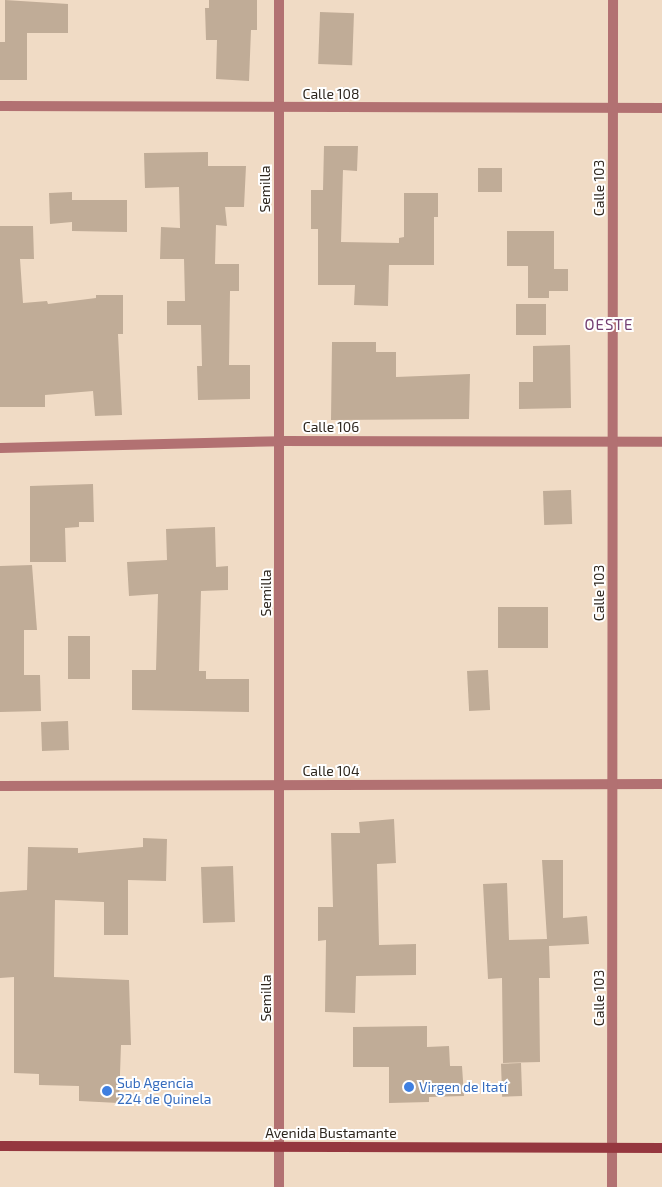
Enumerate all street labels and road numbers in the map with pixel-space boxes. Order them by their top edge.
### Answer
street label: Calle 108 [302,86,360,102]
street label: Calle 103 [591,160,607,216]
street label: Semilla [257,165,273,213]
street label: Calle 106 [303,419,359,435]
street label: Calle 103 [591,565,607,621]
street label: Semilla [258,569,274,617]
street label: Calle 104 [302,763,360,779]
street label: Calle 103 [591,970,607,1026]
street label: Semilla [258,974,274,1022]
street label: Avenida Bustamante [265,1125,397,1141]

